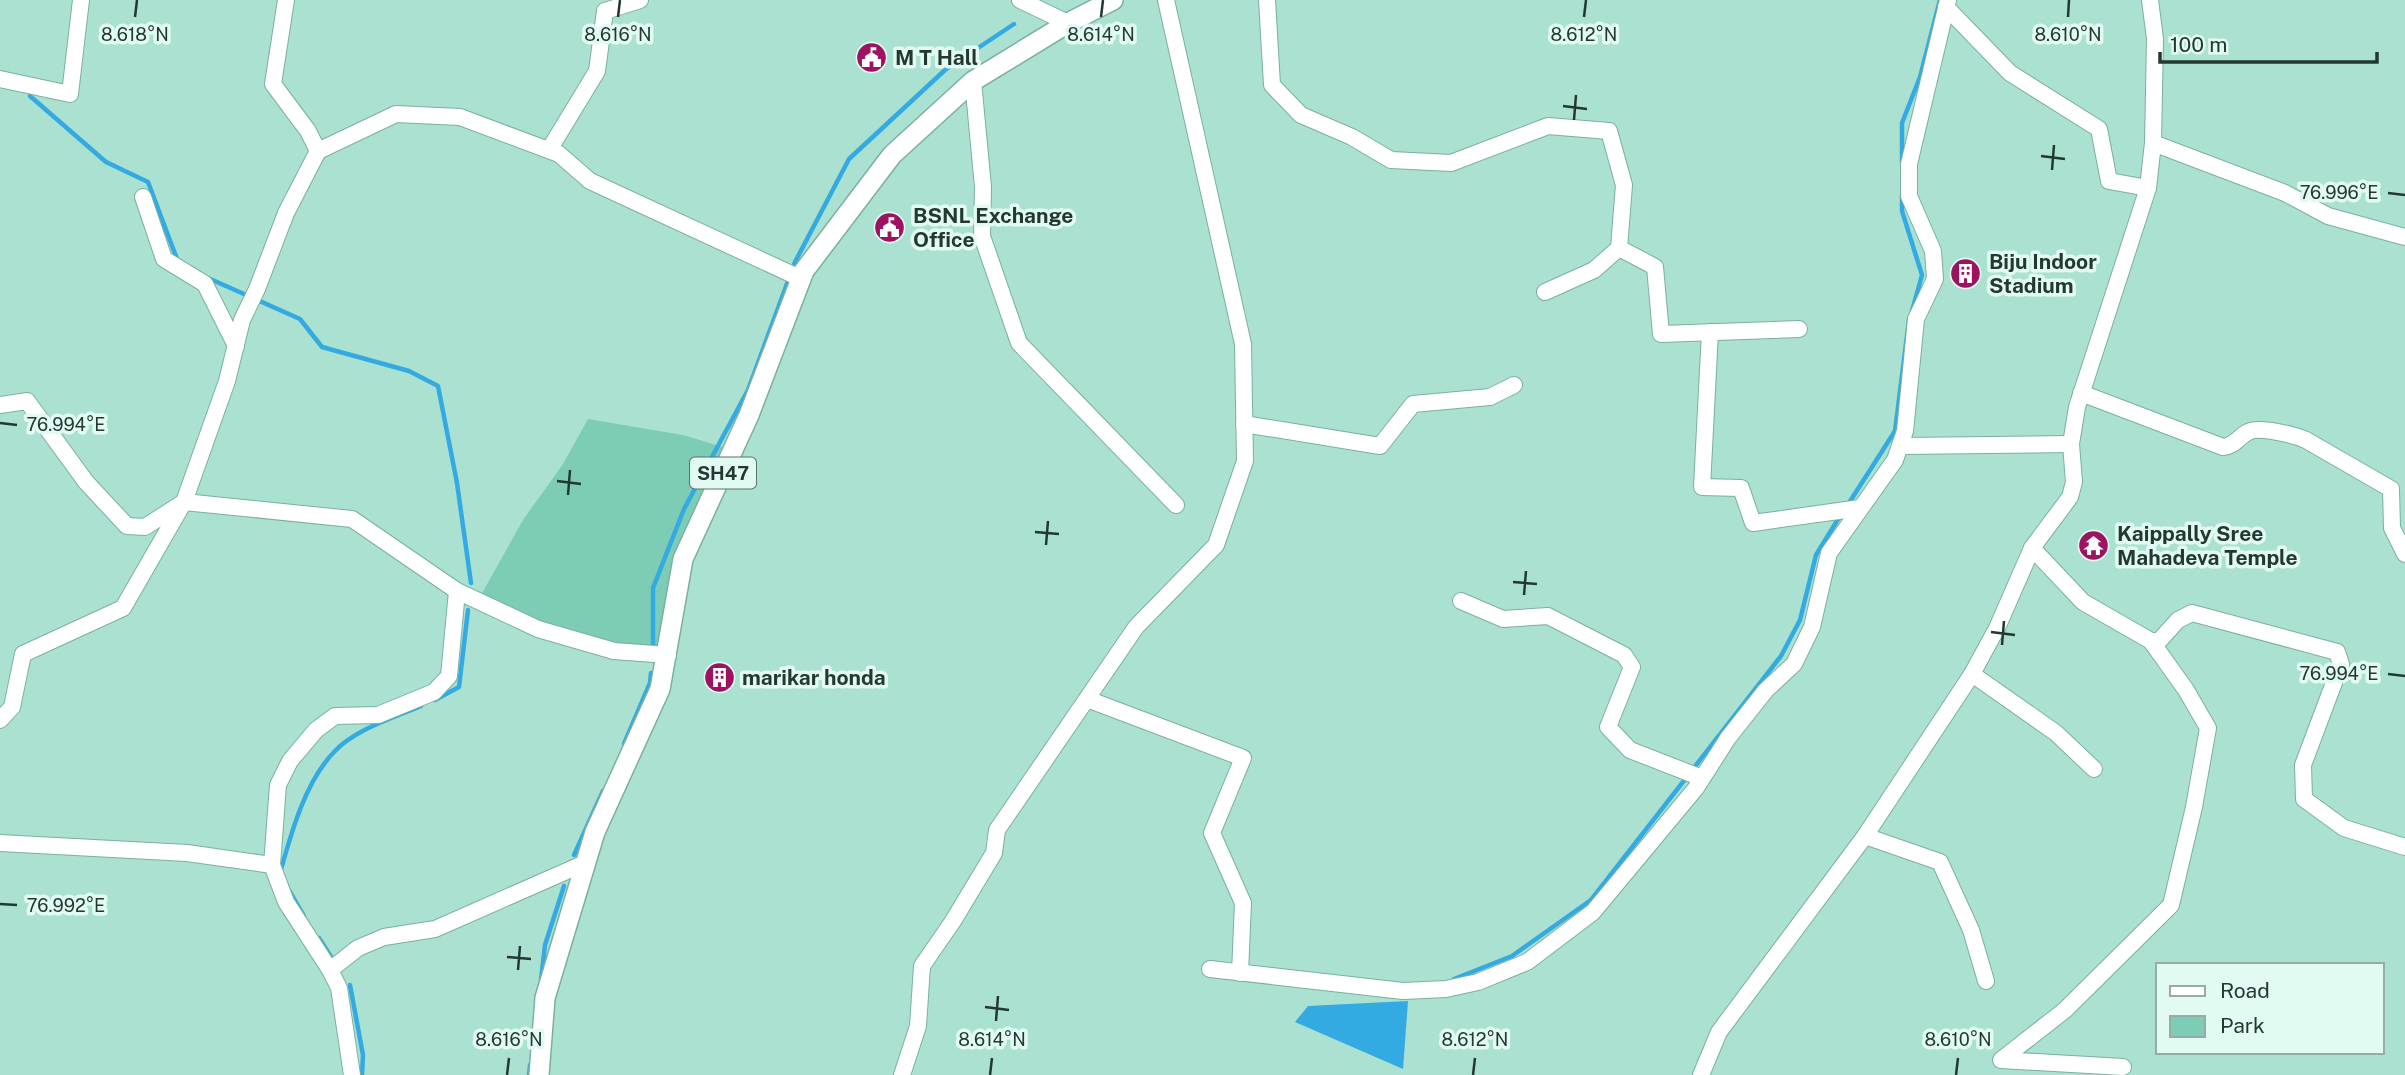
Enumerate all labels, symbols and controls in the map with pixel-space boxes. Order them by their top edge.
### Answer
scale bar [2160,21,2377,65]
text: 8.618°N [101,24,169,45]
text: 8.616°N [584,24,652,45]
text: 8.614°N [1067,24,1135,45]
text: 8.612°N [1551,24,1617,45]
text: 8.610°N [2034,24,2102,45]
text: 100 m [2170,32,2227,57]
public building icon: M T Hall [855,40,889,74]
place label: M T Hall [895,45,978,70]
text: 76.996°E [2300,182,2378,203]
place label: BSNL Exchange Office [913,203,1073,252]
public building icon: BSNL Exchange Office [873,210,907,244]
place label: Biju Indoor Stadium [1989,249,2097,298]
building icon: Biju Indoor Stadium [1949,256,1983,290]
text: 76.994°E [27,414,105,435]
road number: SH47 [690,458,756,488]
place label: Kaippally Sree Mahadeva Temple [2117,521,2298,570]
temple icon: Kaippally Sree Mahadeva Temple [2077,528,2111,562]
building icon: marikar honda [702,660,736,694]
text: 76.994°E [2300,663,2378,684]
place label: marikar honda [742,665,886,690]
text: 76.992°E [27,895,105,916]
legend [2156,963,2384,1054]
text: Road [2220,978,2270,1003]
text: Park [2220,1013,2265,1038]
text: 8.616°N [475,1029,543,1050]
text: 8.614°N [958,1029,1026,1050]
text: 8.612°N [1442,1029,1508,1050]
text: 8.610°N [1924,1029,1992,1050]

